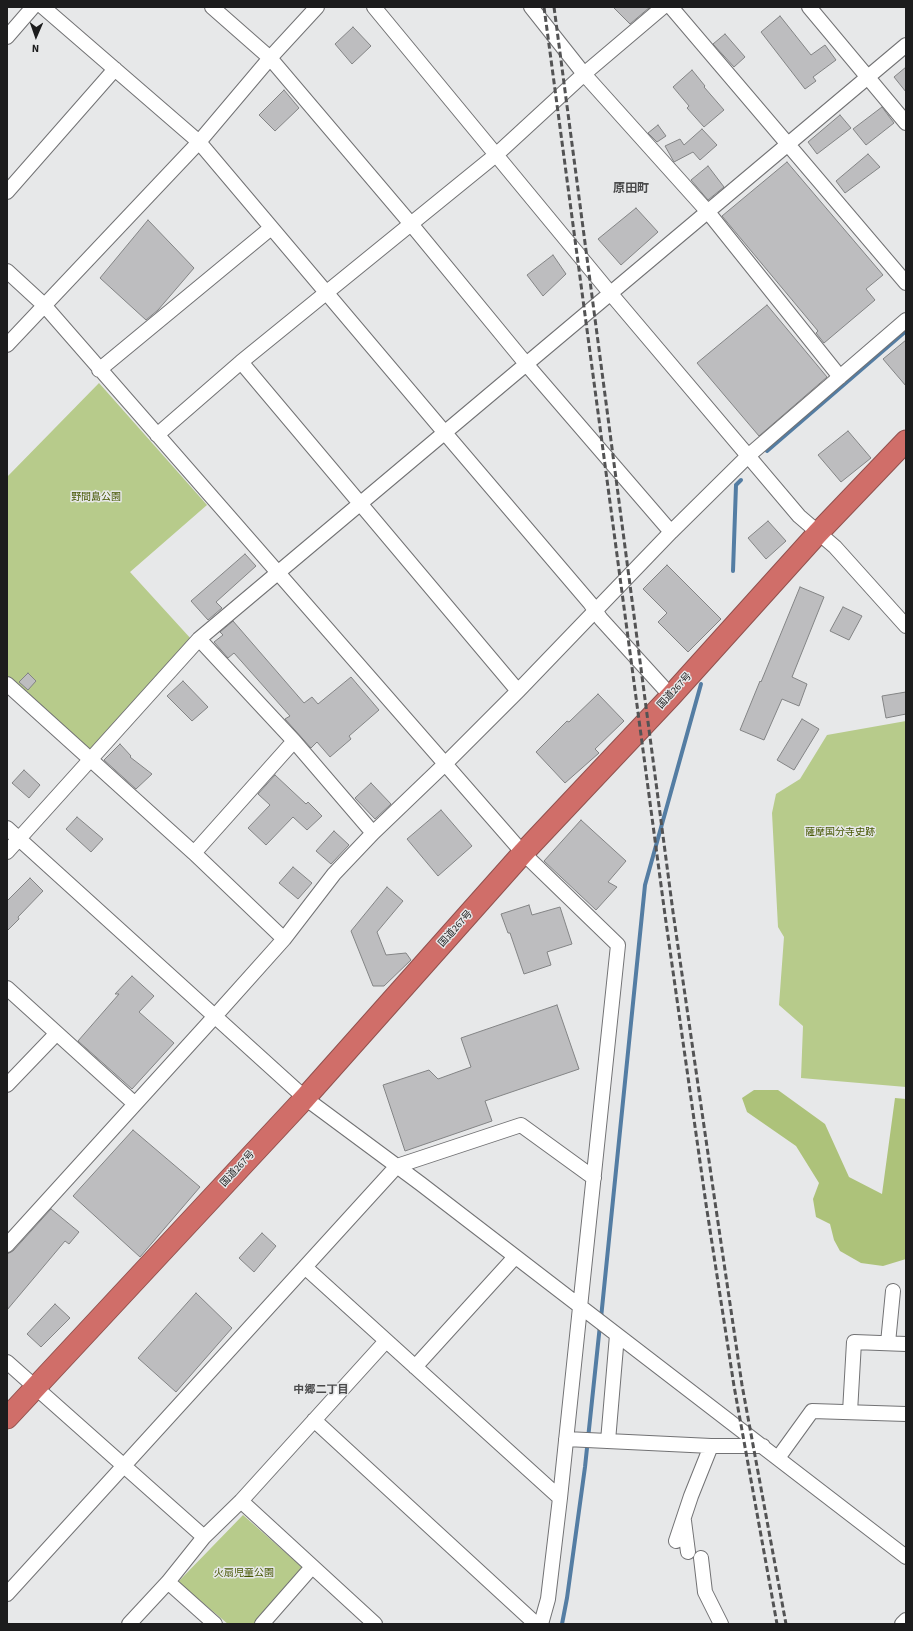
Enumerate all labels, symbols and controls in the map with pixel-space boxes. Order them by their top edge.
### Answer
north arrow [16,16,56,56]
text: N [32,41,39,56]
district label: 原田町 [613,182,649,196]
park label: 野間島公園 [71,492,121,504]
street label: 国道267号 [655,670,695,712]
park label: 薩摩国分寺史跡 [805,827,875,839]
street label: 国道267号 [437,908,475,950]
street label: 国道267号 [218,1148,258,1190]
district label: 中郷二丁目 [294,1384,348,1398]
park label: 火扇児童公園 [214,1568,274,1580]

